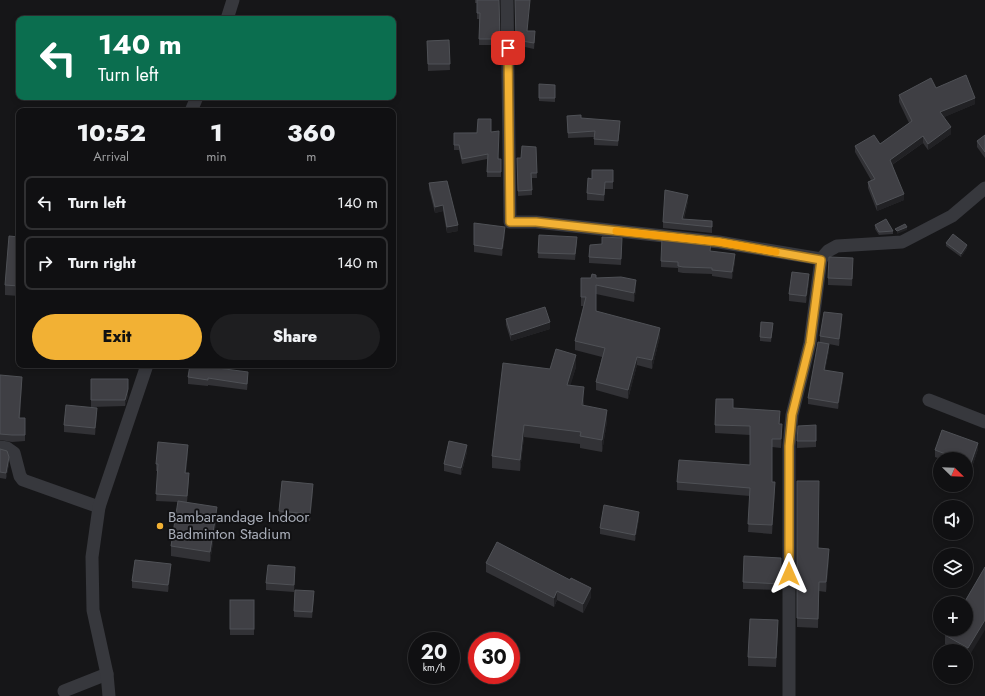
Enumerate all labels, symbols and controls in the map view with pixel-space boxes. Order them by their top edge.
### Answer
text: 140 m [98,24,182,65]
pin [491,31,525,65]
icon: left [32,32,84,84]
icon: arrive [497,37,519,59]
text: Turn left [98,62,158,88]
text: 10:52 [76,115,146,150]
text: 1 [210,115,223,150]
text: 360 [287,115,336,150]
text: Arrival [93,147,129,166]
text: min [206,147,227,166]
text: m [306,147,316,166]
icon: left [34,192,56,214]
text: Turn left [68,192,126,214]
text: 140 m [337,192,378,214]
icon: right [34,252,56,274]
text: Turn right [68,252,136,274]
text: 140 m [337,252,378,274]
button: Exit [32,314,202,360]
button: Share [210,314,380,360]
north arrow [933,452,973,492]
map controls [933,452,973,684]
button: sound [933,500,973,540]
place label: Bambarandage Indoor Badminton Stadium [168,506,310,545]
marker: Bambarandage Indoor Badminton Stadium [155,521,165,531]
button: layers [933,548,973,588]
position arrow [768,553,810,595]
button: + [933,596,973,636]
speed limit sign: 30 [468,632,520,684]
text: 20 [421,638,447,667]
button: − [933,644,973,684]
text: km/h [423,660,445,675]

